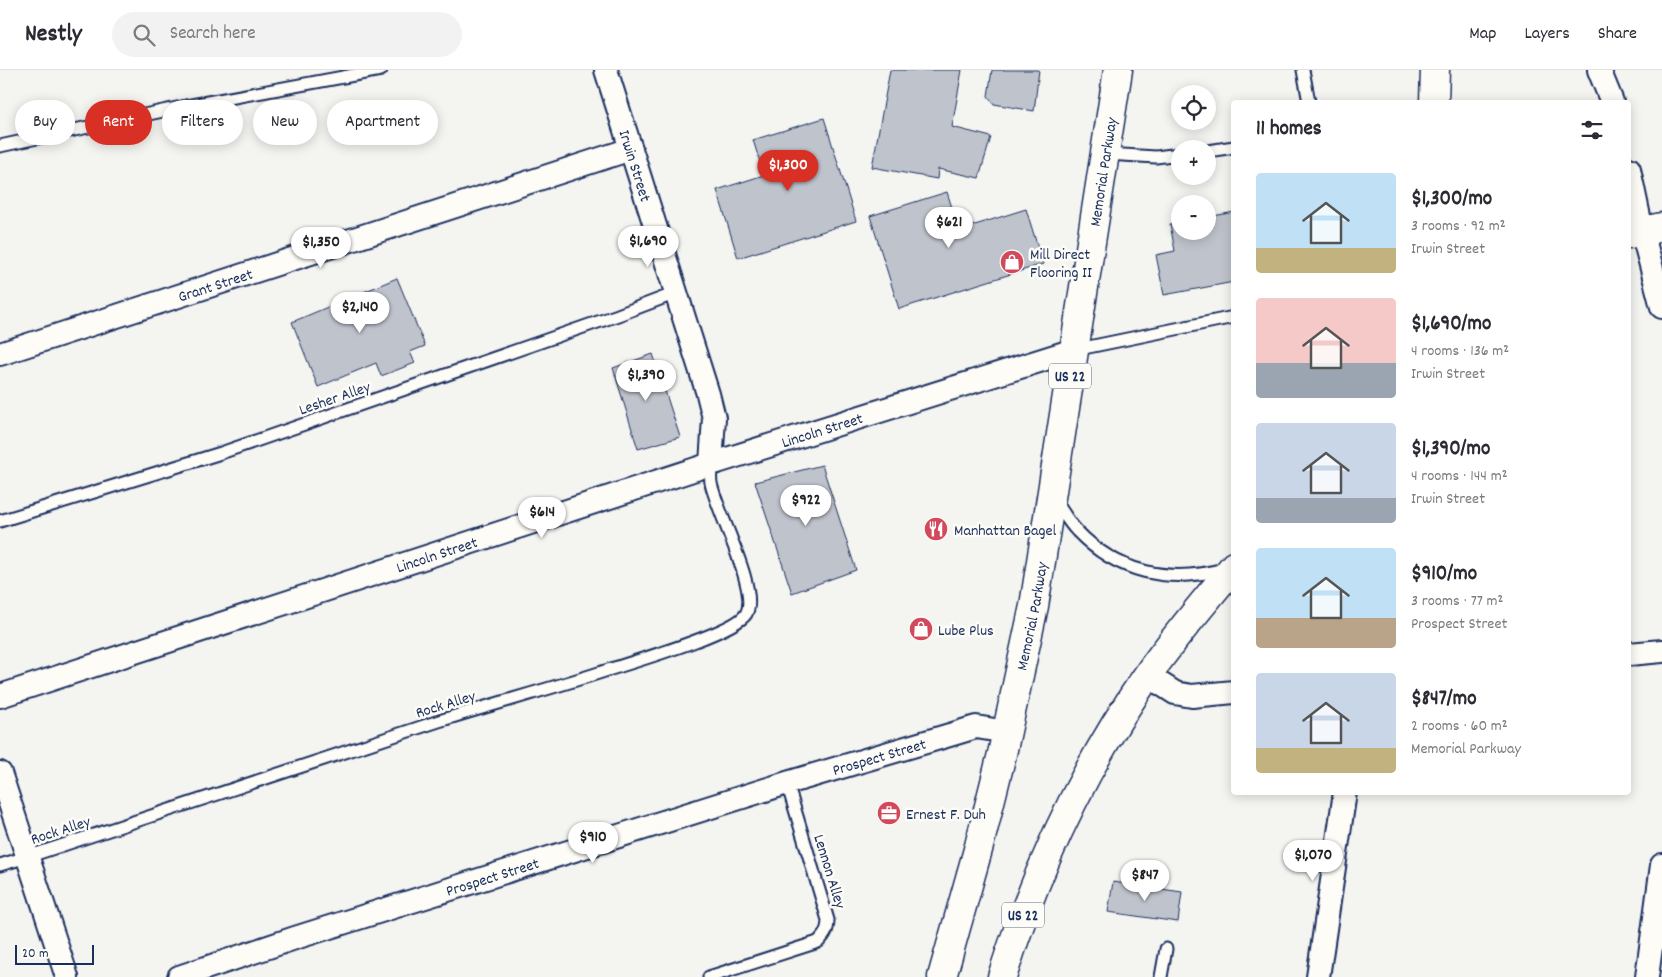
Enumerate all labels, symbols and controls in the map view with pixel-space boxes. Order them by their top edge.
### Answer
search box [112,12,462,57]
text: Nestly [25,18,82,52]
icon: search [130,21,158,49]
text: Search here [170,21,256,48]
text: Map [1469,22,1496,47]
text: Layers [1524,22,1570,47]
text: Share [1598,22,1637,47]
map controls [1171,85,1216,240]
button: locate [1171,85,1216,130]
chip: Buy [15,100,75,145]
chip: Rent [85,100,152,145]
chip: Filters [162,100,243,145]
chip: New [253,100,317,145]
chip: Apartment [327,100,438,145]
street label: Memorial Parkway [1085,115,1124,228]
text: 11 homes [1256,115,1321,145]
icon: filters [1578,116,1606,144]
street label: Irwin Street [612,127,656,205]
button: + [1171,140,1216,185]
pin: $1,300 [747,150,829,192]
text: $1,300 [768,154,808,177]
text: $1,300/mo [1411,185,1492,215]
icon: home [1296,193,1356,253]
button: − [1171,195,1216,240]
pin: $621 [919,206,979,249]
text: $621 [936,211,962,234]
text: 3 rooms · 92 m² [1411,215,1505,238]
pin: $1,350 [280,226,362,269]
pin: $1,690 [607,226,689,268]
text: $1,690 [629,230,667,253]
text: $1,350 [302,231,340,254]
text: Irwin Street [1411,238,1485,261]
place label: Mill Direct Flooring II [1030,244,1092,285]
shop icon: Mill Direct Flooring II [999,249,1025,275]
street label: Grant Street [175,264,256,309]
pin: $2,140 [319,292,401,334]
text: $2,140 [341,296,379,319]
text: $1,690/mo [1411,310,1491,340]
icon: home [1296,318,1356,378]
text: 4 rooms · 136 m² [1411,340,1509,363]
pin: $1,390 [605,360,687,402]
text: Irwin Street [1411,363,1485,386]
text: $1,390 [627,364,665,387]
road number: US 22 [1049,364,1091,388]
street label: Lesher Alley [296,376,374,422]
street label: Lincoln Street [779,408,866,455]
text: $1,390/mo [1411,435,1490,465]
icon: home [1296,443,1356,503]
text: 4 rooms · 144 m² [1411,465,1507,488]
pin: $922 [776,484,836,527]
text: Irwin Street [1411,488,1485,511]
text: $922 [791,489,821,512]
pin: $614 [512,496,572,539]
text: $614 [529,501,555,524]
restaurant icon: Manhattan Bagel [923,516,949,542]
place label: Manhattan Bagel [954,520,1057,543]
street label: Lincoln Street [394,532,481,580]
street label: Memorial Parkway [1011,560,1055,673]
text: $910/mo [1411,560,1477,590]
icon: home [1296,568,1356,628]
text: 3 rooms · 77 m² [1411,590,1503,613]
text: Prospect Street [1411,613,1507,636]
shop icon: Lube Plus [908,616,934,642]
place label: Lube Plus [938,620,994,643]
street label: Rock Alley [413,685,479,725]
text: $847/mo [1411,685,1477,715]
icon: home [1296,693,1356,753]
text: 2 rooms · 60 m² [1411,715,1508,738]
street label: Prospect Street [830,734,929,783]
text: Memorial Parkway [1411,738,1521,761]
office icon: Ernest F. Duh [876,800,902,826]
place label: Ernest F. Duh [906,804,986,827]
street label: Rock Alley [28,811,94,852]
pin: $910 [563,822,623,864]
text: $910 [579,826,607,849]
street label: Lennon Alley [806,832,851,912]
pin: $1,070 [1272,840,1354,882]
text: $1,070 [1294,844,1332,867]
street label: Prospect Street [443,853,542,904]
pin: $847 [1115,860,1175,902]
text: $847 [1131,864,1159,887]
road number: US 22 [1002,902,1044,928]
scale bar [15,942,94,965]
text: 20 m [22,944,49,964]

